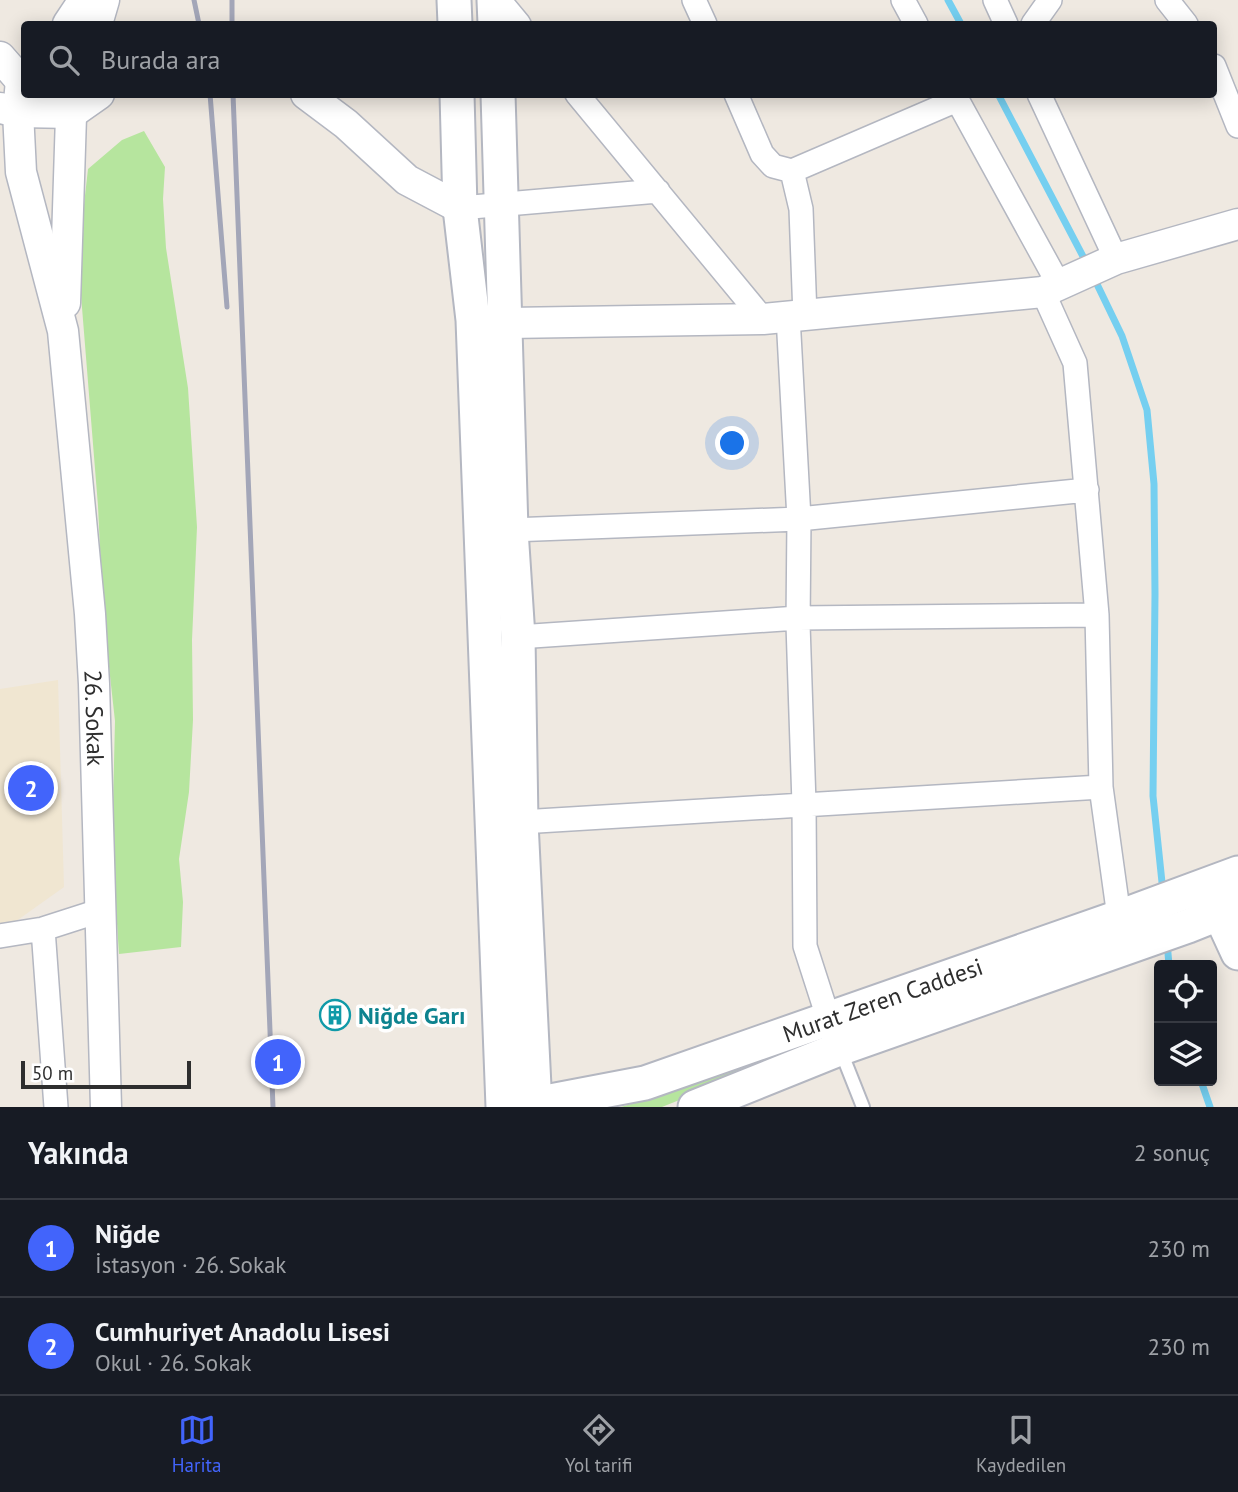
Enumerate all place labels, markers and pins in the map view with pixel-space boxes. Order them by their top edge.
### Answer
pin: 2 [8,762,54,814]
building icon: Niğde Garı [318,998,352,1032]
place label: Niğde Garı [358,1000,465,1031]
pin: 1 [255,1036,301,1088]

